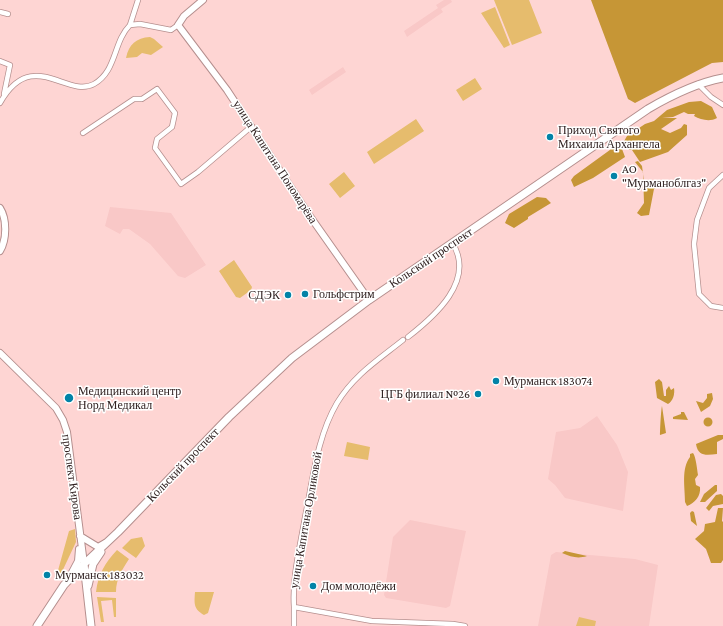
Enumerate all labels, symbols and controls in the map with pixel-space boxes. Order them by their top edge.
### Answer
street label: улица Капитана Пономарёва [230,98,320,226]
place label: Приход Святого Михаила Архангела [558,123,660,151]
marker: Приход Святого Михаила Архангела [545,132,555,142]
place label: AO "Мурманоблгаз" [622,162,706,190]
marker: AO "Мурманоблгаз" [609,171,619,181]
street label: Кольский проспект [386,225,476,291]
place label: Гольфстрим [313,287,375,301]
place label: СДЭК [248,288,280,302]
marker: Гольфстрим [300,289,310,299]
marker: СДЭК [283,290,293,300]
place label: Мурманск 183074 [504,374,592,388]
marker: Мурманск 183074 [491,376,501,386]
place label: Медицинский центр Норд Медикал [78,384,181,412]
place label: ЦГБ филиал №26 [381,387,470,401]
marker: ЦГБ филиал №26 [473,389,483,399]
marker: Медицинский центр Норд Медикал [63,392,75,404]
street label: Кольский проспект [144,425,222,505]
street label: проспект Кирова [59,433,85,521]
street label: улица Капитана Орликовой [287,451,325,589]
place label: Мурманск 183032 [55,568,144,582]
marker: Мурманск 183032 [42,570,52,580]
place label: Дом молодёжи [321,579,396,593]
marker: Дом молодёжи [308,581,318,591]

